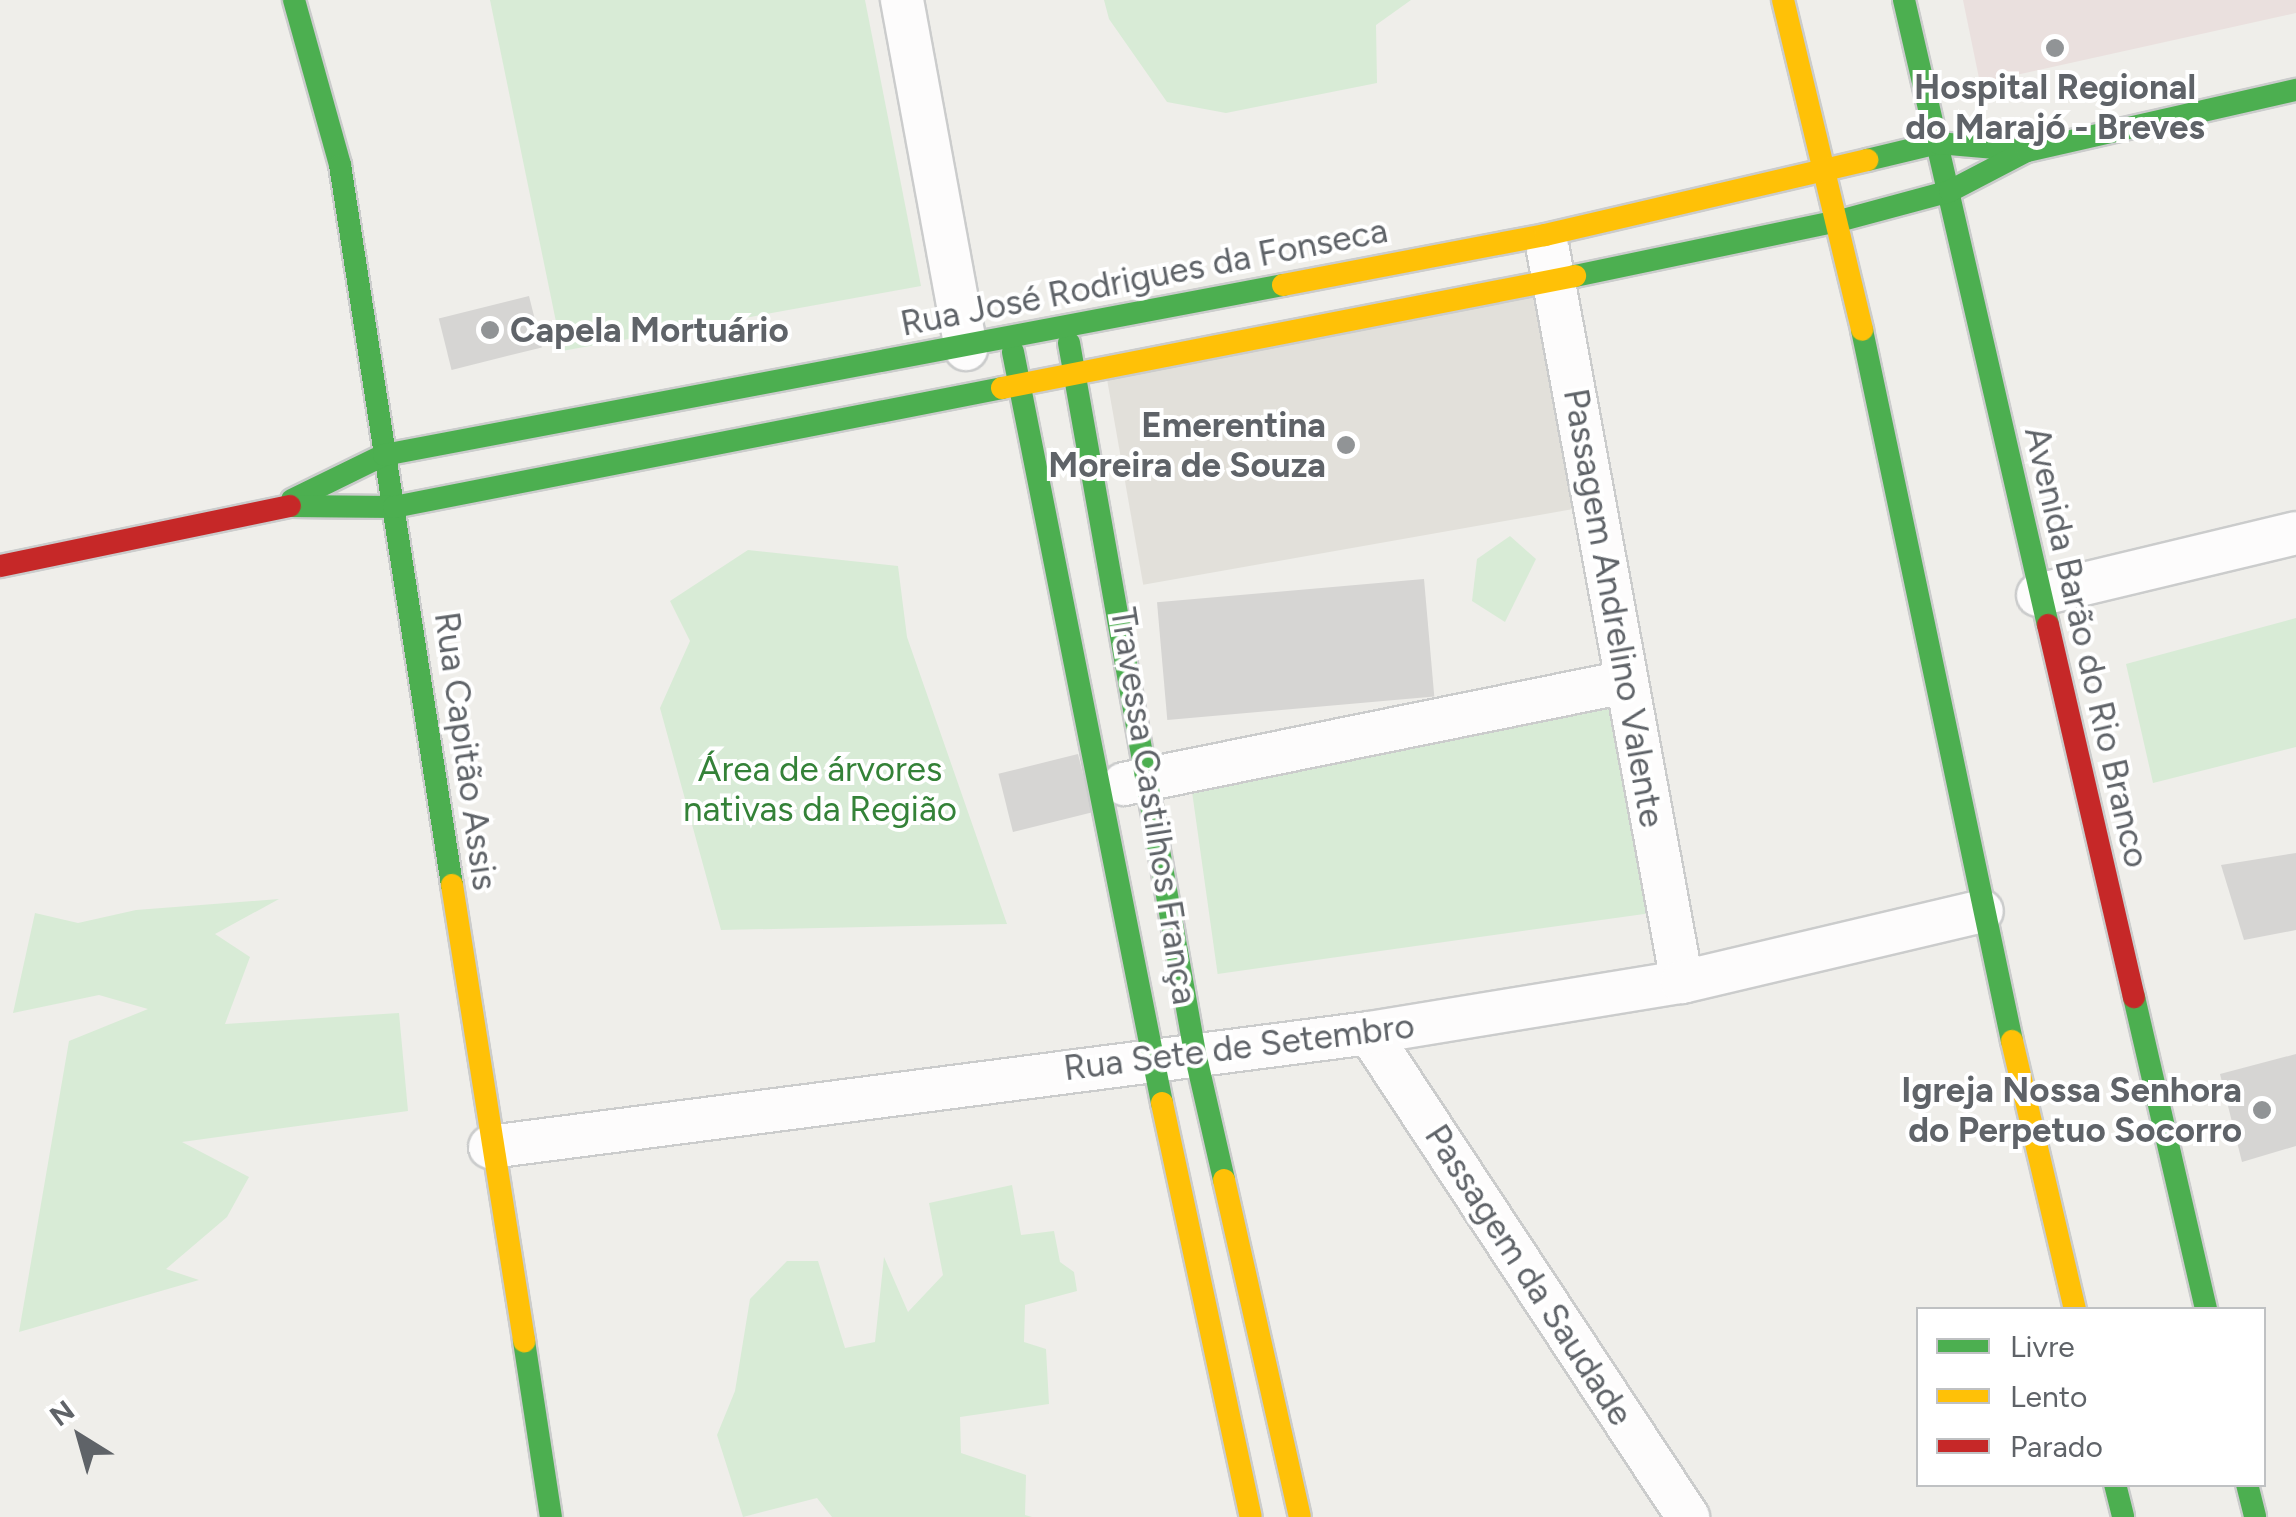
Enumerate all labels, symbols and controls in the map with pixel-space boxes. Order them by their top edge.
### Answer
marker: Hospital Regional do Marajó - Breves [2042,35,2068,61]
place label: Hospital Regional do Marajó - Breves [1905,66,2205,148]
street label: Rua José Rodrigues da Fonseca [897,209,1391,345]
place label: Capela Mortuário [510,309,789,351]
marker: Capela Mortuário [479,319,501,341]
street label: Passagem Andrelino Valente [1555,385,1673,831]
place label: Emerentina Moreira de Souza [1048,404,1326,486]
street label: Avenida Barão do Rio Branco [2016,423,2158,871]
marker: Emerentina Moreira de Souza [1335,434,1357,456]
street label: Travessa Castilhos França [1102,605,1206,1007]
street label: Rua Capitão Assis [426,609,506,893]
park label: Área de árvores nativas da Região [683,748,957,830]
street label: Rua Sete de Setembro [1061,1005,1417,1089]
place label: Igreja Nossa Senhora do Perpetuo Socorro [1901,1069,2242,1151]
marker: Igreja Nossa Senhora do Perpetuo Socorro [2251,1099,2273,1121]
street label: Passagem da Saudade [1416,1117,1642,1433]
legend [1916,1307,2266,1487]
text: Livre [2010,1328,2075,1365]
text: Lento [2010,1378,2087,1415]
north arrow [30,1387,130,1487]
text: N [43,1393,81,1433]
text: Parado [2010,1428,2103,1465]

